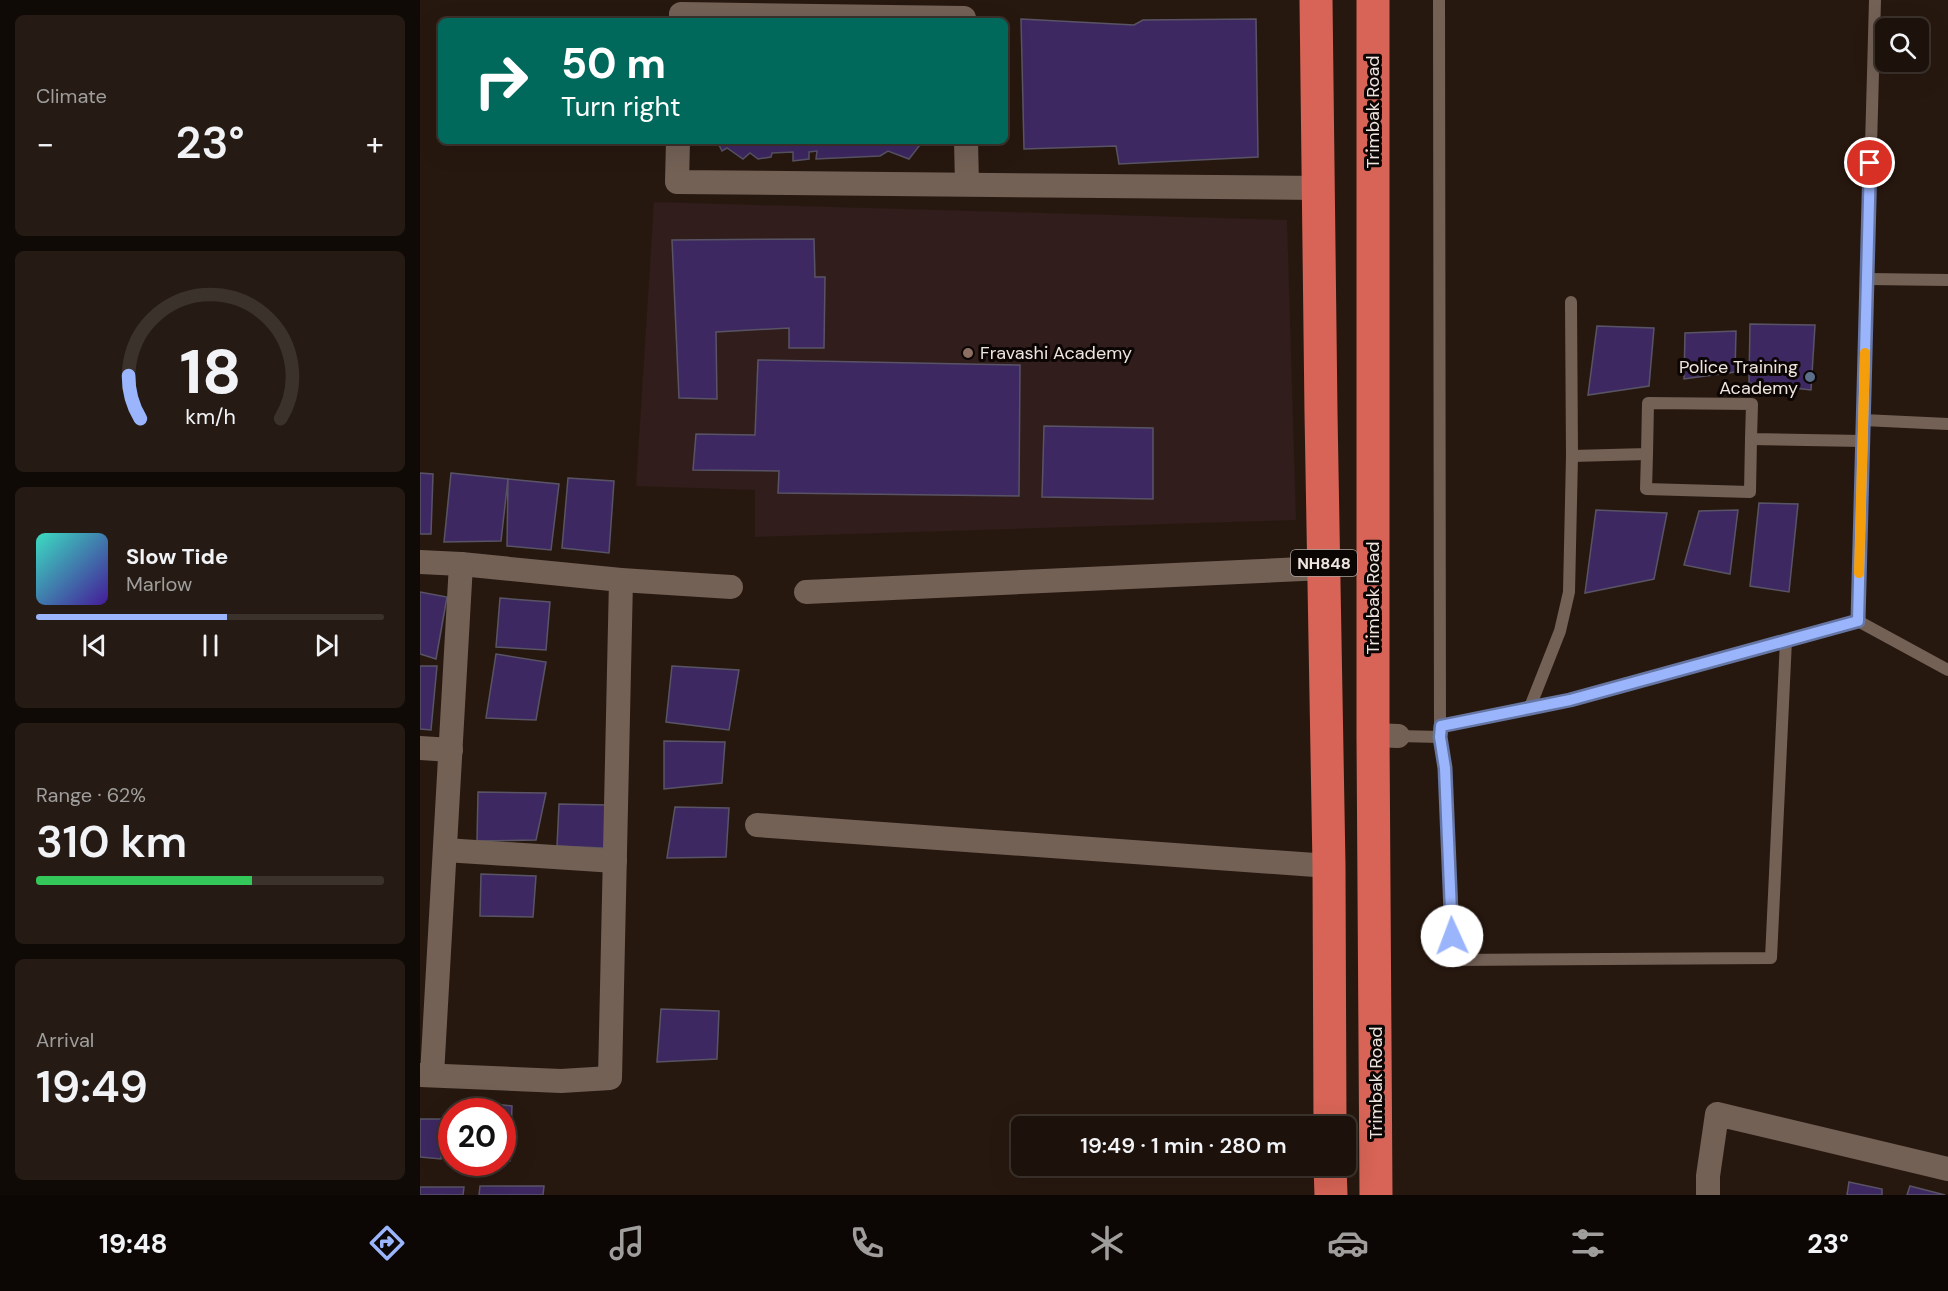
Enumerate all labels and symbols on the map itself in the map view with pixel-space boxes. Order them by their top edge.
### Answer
street label: Trimbak Road [1361,56,1385,168]
pin [1844,137,1895,188]
place label: Fravashi Academy [980,341,1132,365]
marker: Fravashi Academy [961,346,975,360]
place label: Police Training Academy [1679,355,1798,400]
marker: Police Training Academy [1803,370,1817,384]
street label: Trimbak Road [1361,542,1385,654]
road number: NH848 [1291,550,1357,576]
position arrow [1420,904,1484,968]
street label: Trimbak Road [1364,1027,1388,1139]
speed limit sign: 20 [438,1098,516,1176]

